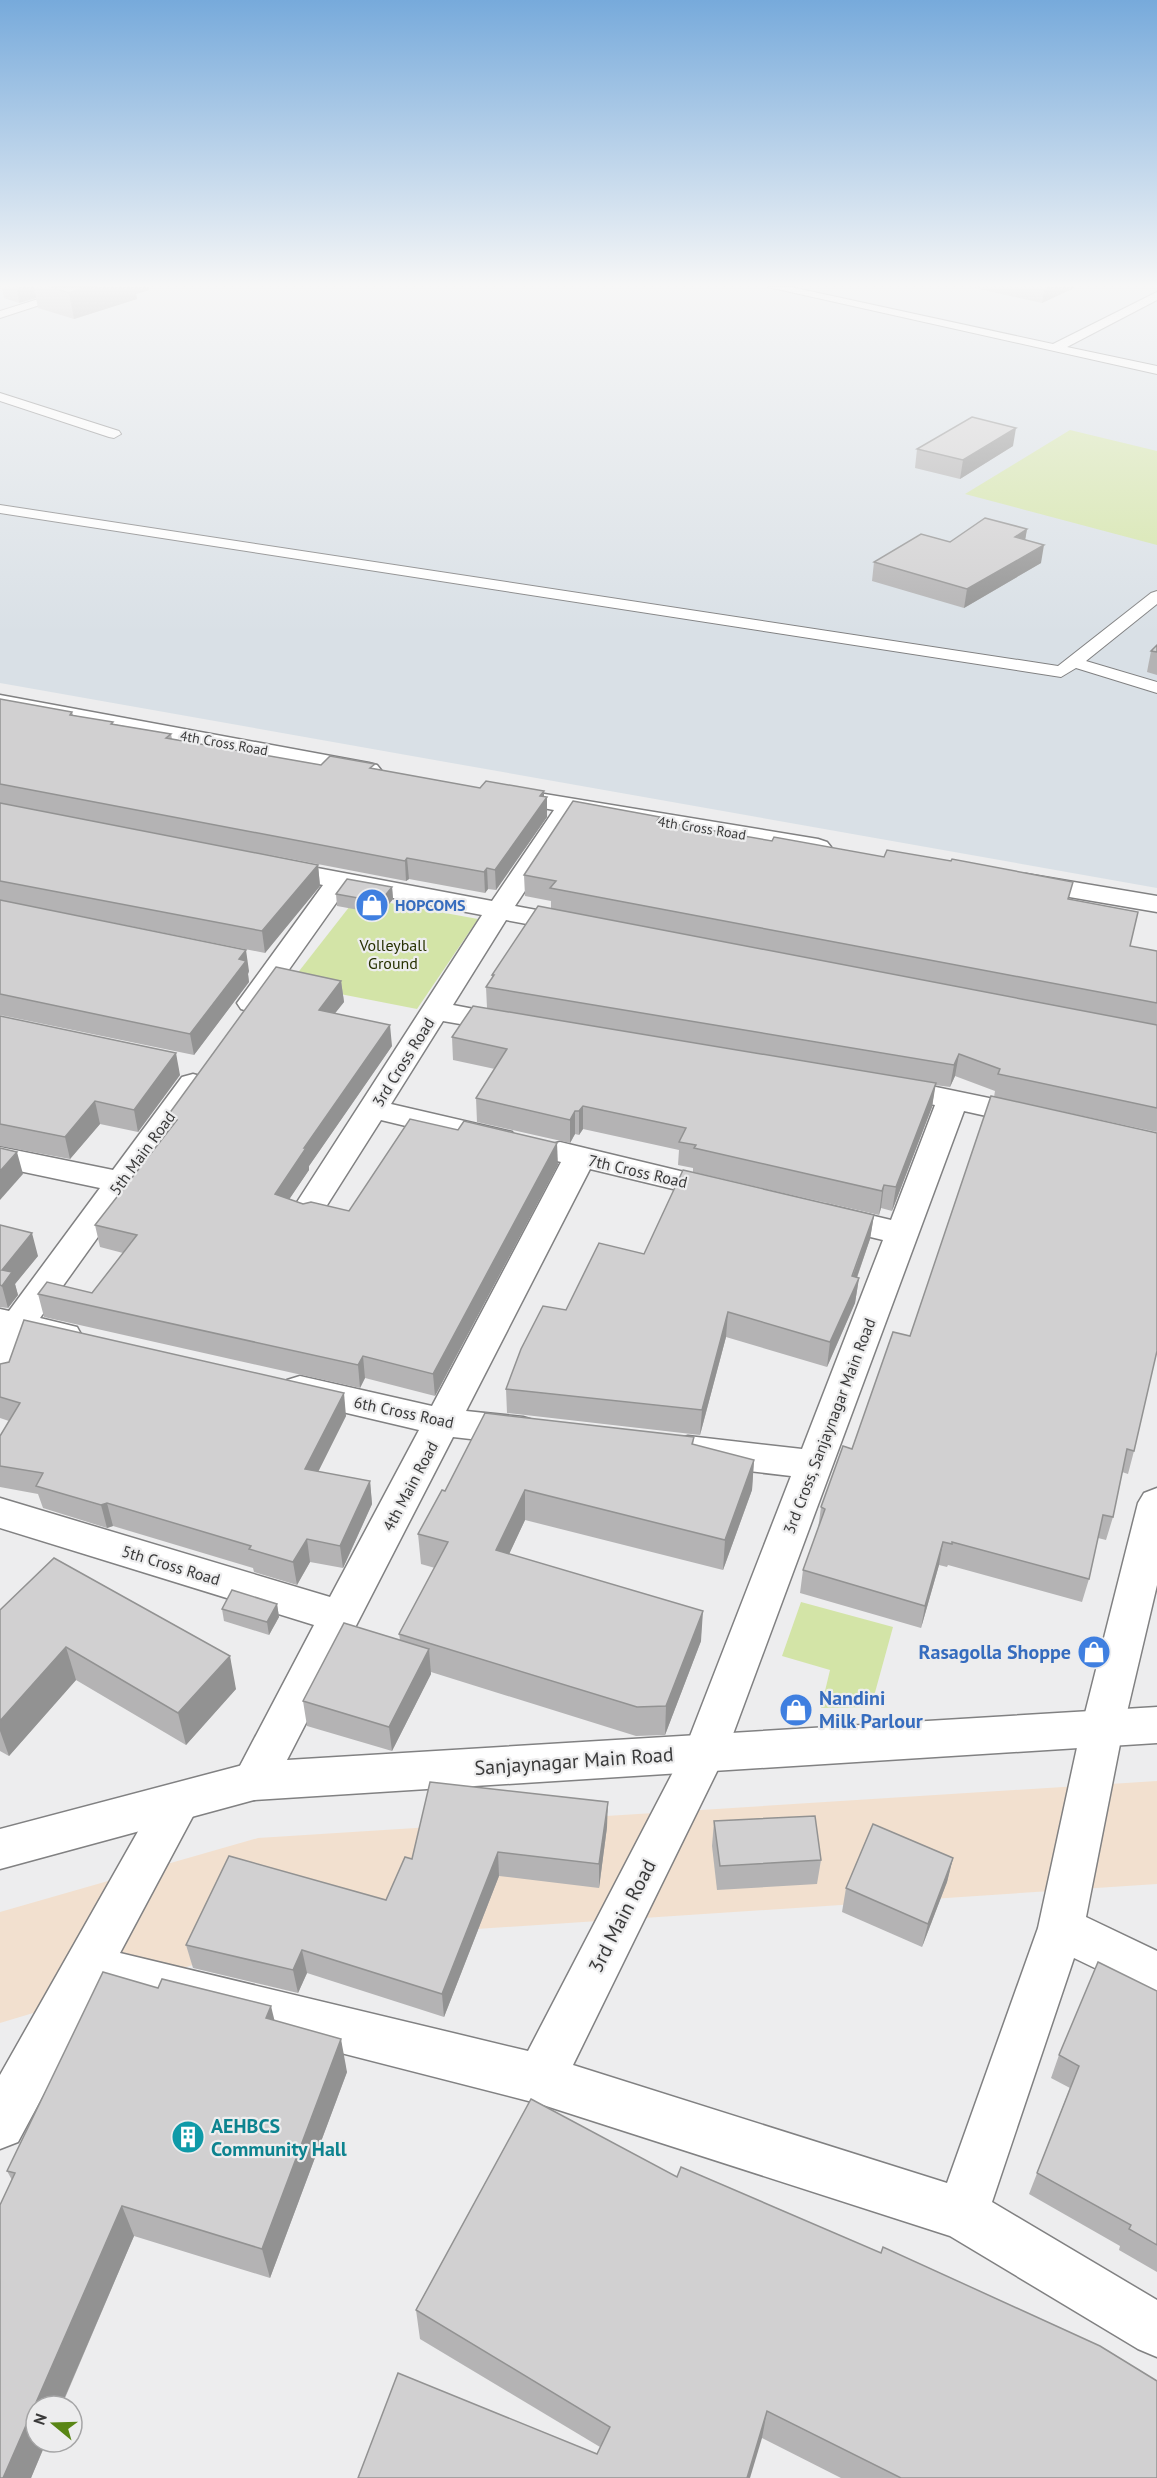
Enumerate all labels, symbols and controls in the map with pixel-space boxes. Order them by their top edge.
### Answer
street label: 4th Cross Road [179,726,269,760]
street label: 4th Cross Road [657,812,747,844]
shop icon: HOPCOMS [354,887,390,923]
place label: HOPCOMS [395,895,466,915]
park label: Volleyball Ground [358,935,427,973]
street label: 3rd Cross Road [368,1014,438,1110]
street label: 5th Main Road [105,1107,179,1199]
street label: 7th Cross Road [586,1150,690,1192]
street label: 3rd Cross, Sanjaynagar Main Road [779,1315,879,1537]
street label: 6th Cross Road [352,1392,456,1432]
street label: 4th Main Road [378,1438,442,1534]
street label: 5th Cross Road [119,1541,223,1589]
shop icon: Rasagolla Shoppe [1076,1634,1112,1670]
place label: Rasagolla Shoppe [918,1639,1071,1665]
place label: Nandini Milk Parlour [819,1685,923,1734]
shop icon: Nandini Milk Parlour [778,1692,814,1728]
street label: Sanjaynagar Main Road [474,1741,674,1781]
street label: 3rd Main Road [582,1855,662,1977]
place label: AEHBCS Community Hall [211,2113,347,2162]
building icon: AEHBCS Community Hall [170,2119,206,2155]
north arrow [24,2394,84,2454]
text: N [29,2411,51,2427]

